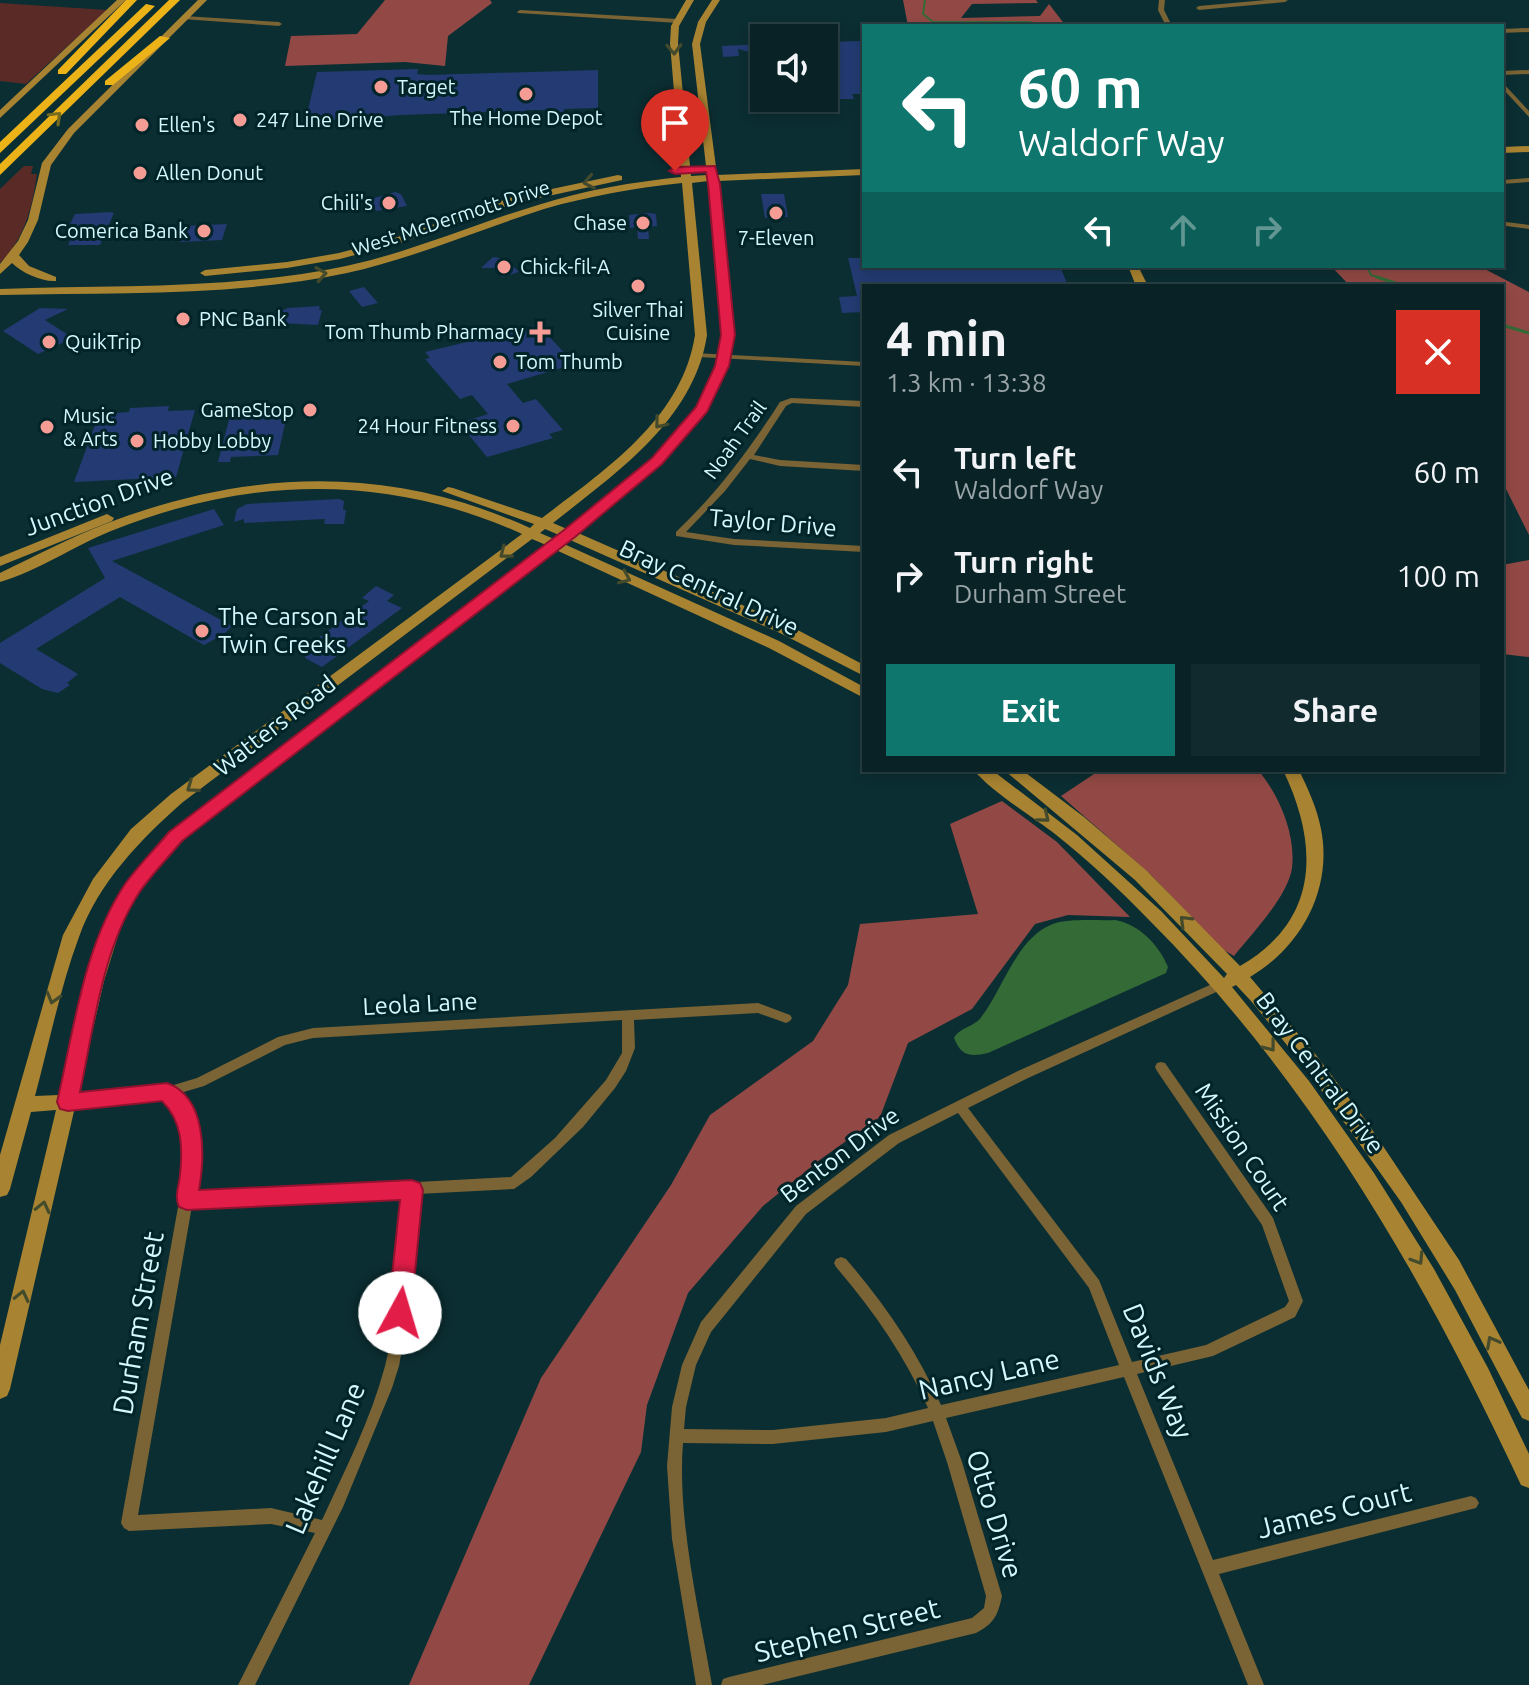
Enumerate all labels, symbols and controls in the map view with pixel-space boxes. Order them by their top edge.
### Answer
map controls [750,24,838,112]
button: sound [750,24,838,112]
one-way arrow [666,43,683,56]
icon: left [886,56,990,160]
text: 60 m [1018,56,1143,119]
place label: Target [397,75,456,98]
marker: Target [372,78,390,96]
marker: The Home Depot [517,85,535,103]
pin [641,89,709,171]
icon: arrive [653,101,697,145]
place label: The Home Depot [449,106,603,129]
place label: 247 Line Drive [256,108,384,131]
one-way arrow [47,111,61,126]
marker: 247 Line Drive [231,111,249,129]
place label: Ellen's [158,113,215,136]
marker: Ellen's [133,116,151,134]
text: Waldorf Way [1018,122,1225,163]
place label: Allen Donut [156,161,263,184]
marker: Allen Donut [131,164,149,182]
one-way arrow [582,173,596,190]
street label: West McDermott Drive [349,175,553,260]
place label: Chili's [321,191,373,214]
marker: Chili's [380,194,398,212]
marker: 7-Eleven [767,204,785,222]
icon: left [1077,208,1121,252]
icon: ahead [1161,208,1205,252]
icon: right [1245,208,1289,252]
place label: Chase [573,211,627,234]
marker: Chase [634,214,652,232]
place label: Comerica Bank [55,219,188,242]
marker: Comerica Bank [195,222,213,240]
place label: 7-Eleven [738,226,814,249]
place label: Chick-fil-A [520,255,610,278]
marker: Chick-fil-A [495,258,513,276]
one-way arrow [314,266,328,283]
marker: Silver Thai Cuisine [629,277,647,295]
place label: Silver Thai Cuisine [592,298,684,344]
place label: PNC Bank [199,307,287,330]
marker: PNC Bank [174,310,192,328]
button: close [1396,310,1480,394]
text: 4 min [886,311,1007,365]
place label: Tom Thumb Pharmacy [325,320,524,343]
marker: Tom Thumb Pharmacy [531,323,549,341]
place label: QuikTrip [65,330,141,353]
marker: QuikTrip [40,333,58,351]
place label: Tom Thumb [516,350,623,373]
marker: Tom Thumb [491,353,509,371]
text: 1.3 km · 13:38 [886,368,1047,397]
street label: Noah Trail [699,396,771,483]
place label: GameStop [200,398,294,421]
marker: GameStop [301,401,319,419]
place label: Music & Arts [63,404,118,450]
place label: 24 Hour Fitness [358,414,497,437]
one-way arrow [655,414,670,428]
marker: 24 Hour Fitness [504,417,522,435]
marker: Music & Arts [38,418,56,436]
place label: Hobby Lobby [153,429,271,452]
marker: Hobby Lobby [128,432,146,450]
text: Turn left [954,441,1076,475]
icon: left [886,450,930,494]
text: 60 m [1413,455,1480,489]
street label: Junction Drive [21,462,177,541]
text: Waldorf Way [954,475,1103,504]
street label: Taylor Drive [708,503,838,542]
street label: Bray Central Drive [615,534,803,641]
one-way arrow [499,544,514,558]
text: Turn right [954,545,1094,579]
icon: right [886,554,930,598]
text: 100 m [1396,559,1480,593]
one-way arrow [617,568,632,584]
text: Durham Street [954,579,1126,608]
place label: The Carson at Twin Creeks [218,603,366,658]
marker: The Carson at Twin Creeks [193,622,211,640]
button: Exit [886,664,1175,756]
button: Share [1191,664,1480,756]
street label: Watters Road [209,670,341,781]
one-way arrow [187,777,201,791]
one-way arrow [1035,807,1049,822]
one-way arrow [1180,916,1194,930]
street label: Leola Lane [362,987,478,1020]
street label: Bray Central Drive [1251,987,1390,1159]
one-way arrow [45,991,62,1005]
one-way arrow [1260,1037,1274,1052]
street label: Mission Court [1190,1078,1295,1216]
street label: Benton Drive [775,1101,904,1208]
one-way arrow [34,1200,51,1214]
street label: Durham Street [106,1229,169,1417]
one-way arrow [1409,1251,1424,1265]
position arrow [358,1271,442,1355]
one-way arrow [13,1289,30,1303]
street label: Davids Way [1117,1299,1200,1443]
one-way arrow [1487,1336,1502,1350]
street label: Nancy Lane [915,1342,1062,1405]
street label: Lakehill Lane [279,1377,370,1538]
street label: Otto Drive [961,1446,1030,1582]
street label: James Court [1254,1475,1414,1544]
street label: Stephen Street [751,1592,943,1667]

